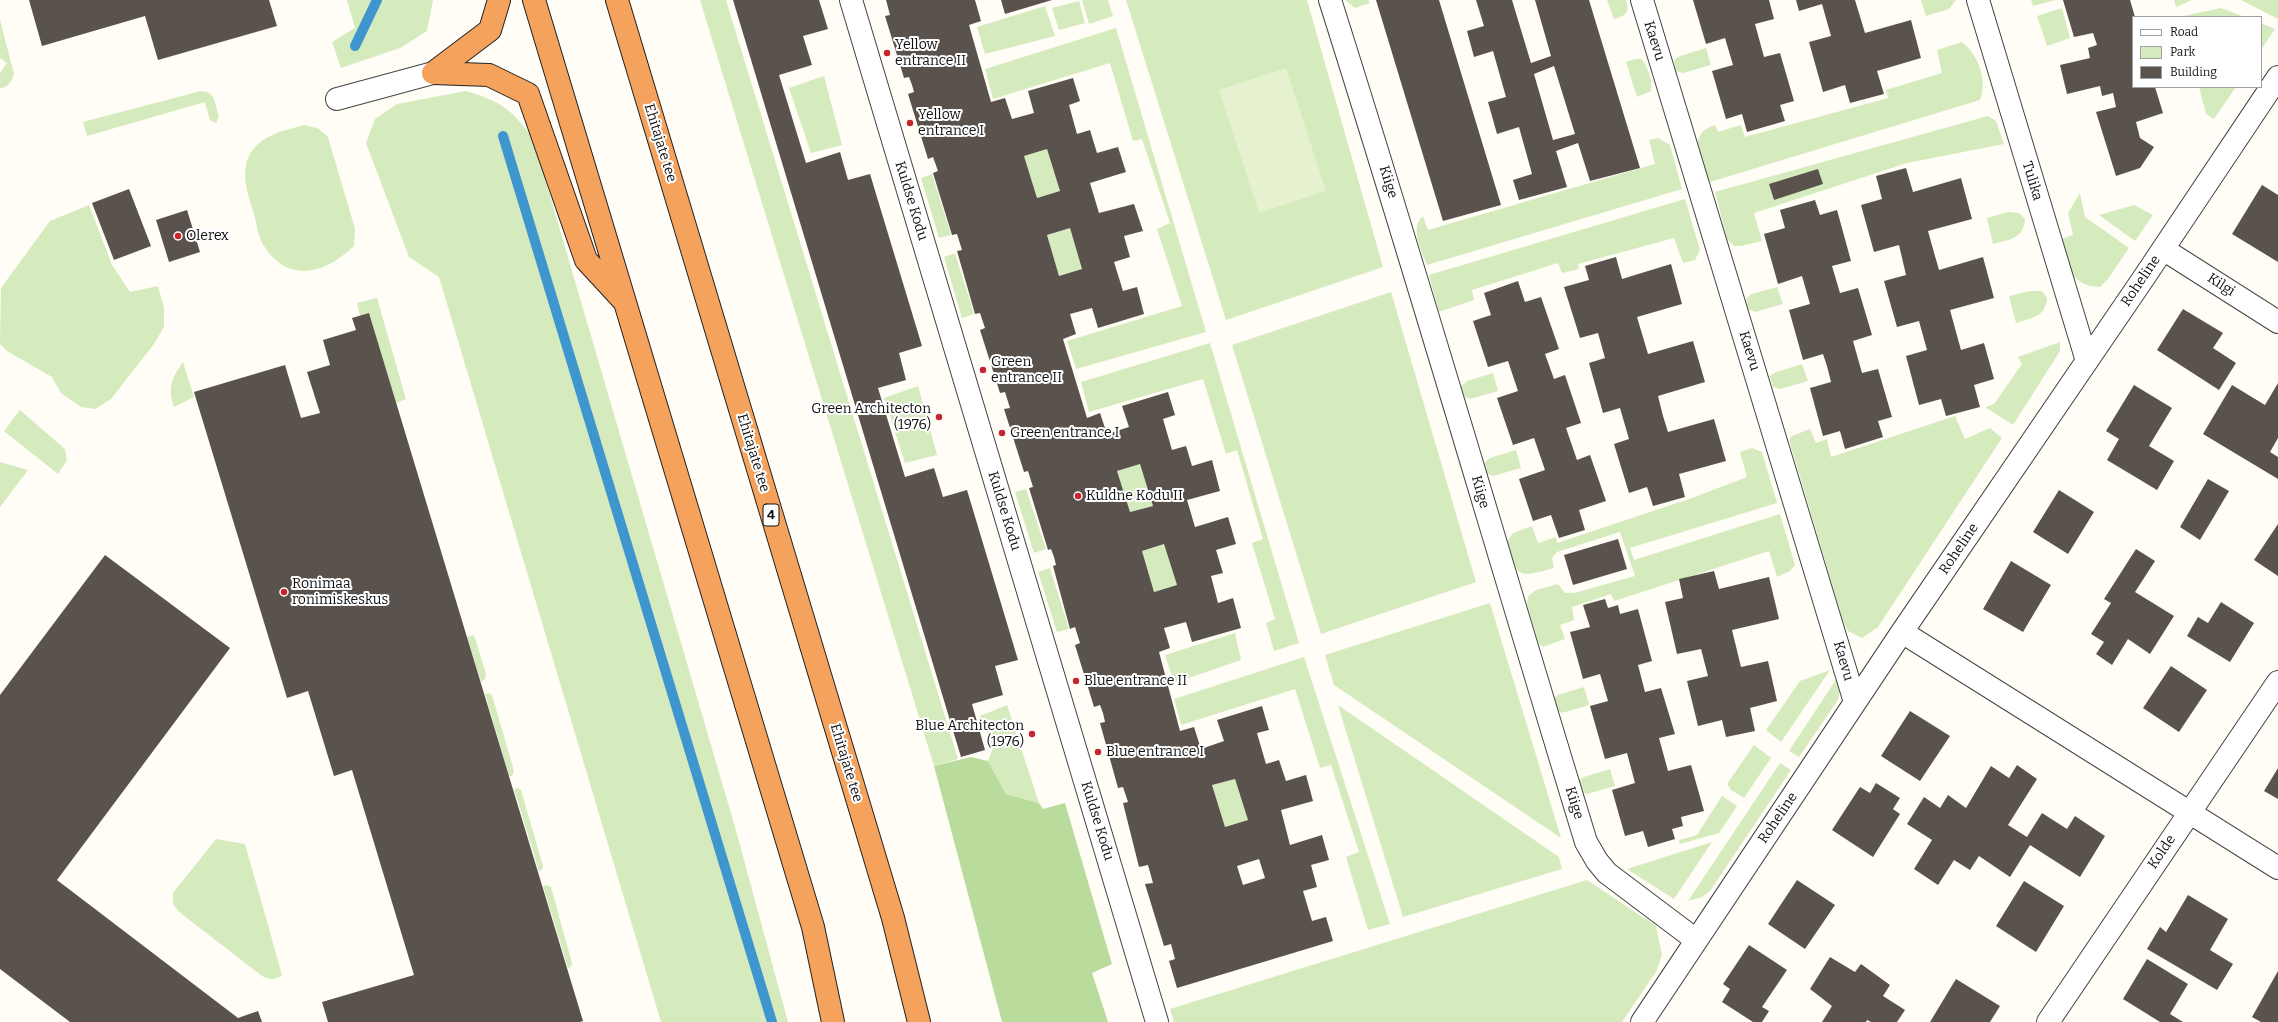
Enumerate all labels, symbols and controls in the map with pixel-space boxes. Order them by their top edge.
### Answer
legend [2132,16,2262,88]
street label: Kaevu [1640,19,1668,63]
text: Road [2170,25,2198,39]
place label: Yellow entrance II [895,37,966,70]
text: Park [2170,45,2195,59]
marker: Yellow entrance II [882,48,892,58]
text: Building [2170,65,2217,79]
street label: Ehitajate tee [640,102,680,184]
place label: Yellow entrance I [918,107,984,140]
marker: Yellow entrance I [905,118,915,128]
street label: Kuldse Kodu [891,159,931,243]
street label: Tulika [2018,159,2046,203]
street label: Kiige [1375,164,1401,200]
place label: Olerex [186,228,229,244]
marker: Olerex [173,231,183,241]
street label: Roheline [2118,252,2164,310]
street label: Kilgi [2204,270,2238,300]
street label: Kaevu [1735,329,1763,373]
place label: Green entrance II [991,354,1062,386]
marker: Green entrance II [978,365,988,375]
place label: Green Architecton (1976) [811,401,931,434]
street label: Ehitajate tee [733,412,773,494]
marker: Green Architecton (1976) [934,412,944,422]
place label: Green entrance I [1010,425,1119,441]
marker: Green entrance I [997,428,1007,438]
street label: Kuldse Kodu [984,469,1024,553]
street label: Kiige [1467,474,1493,510]
place label: Kuldne Kodu II [1086,488,1183,504]
marker: Kuldne Kodu II [1073,491,1083,501]
road number: 4 [763,504,779,526]
street label: Roheline [1936,520,1982,578]
place label: Ronimaa ronimiskeskus [292,576,388,608]
marker: Ronimaa ronimiskeskus [279,587,289,597]
street label: Kaevu [1829,639,1857,683]
place label: Blue entrance II [1084,673,1187,689]
marker: Blue entrance II [1071,676,1081,686]
place label: Blue Architecton (1976) [915,718,1024,750]
street label: Ehitajate tee [826,722,866,804]
marker: Blue Architecton (1976) [1027,729,1037,739]
place label: Blue entrance I [1106,744,1204,760]
marker: Blue entrance I [1093,747,1103,757]
street label: Kuldse Kodu [1077,779,1117,863]
street label: Kiige [1561,785,1587,821]
street label: Roheline [1755,789,1801,847]
street label: Kolde [2145,832,2179,872]

